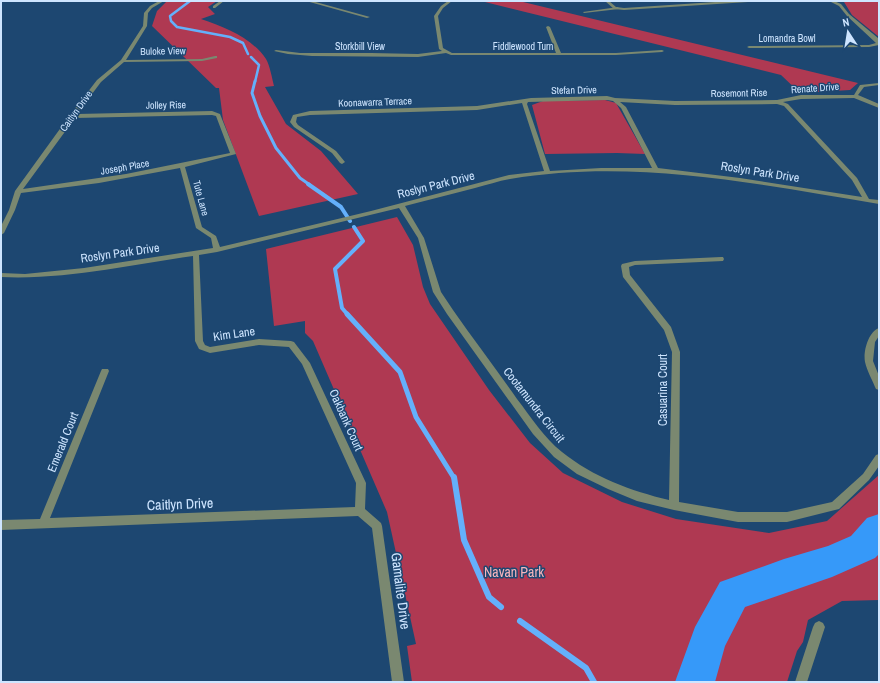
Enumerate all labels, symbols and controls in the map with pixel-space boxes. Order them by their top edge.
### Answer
north arrow [828,12,868,52]
text: N [841,15,851,30]
street label: Lomandra Bowl [759,32,816,45]
street label: Storkbill View [335,40,385,53]
street label: Fiddlewood Turn [493,40,553,53]
street label: Buloke View [140,44,186,58]
street label: Renate Drive [790,80,840,96]
street label: Stefan Drive [551,83,597,97]
street label: Rosemont Rise [711,86,768,100]
street label: Caitlyn Drive [57,88,95,134]
street label: Koonawarra Terrace [338,94,412,110]
street label: Jolley Rise [146,98,187,112]
street label: Joseph Place [100,156,151,178]
street label: Roslyn Park Drive [720,158,800,186]
street label: Roslyn Park Drive [396,168,476,202]
street label: Tute Lane [190,179,212,218]
street label: Roslyn Park Drive [80,240,160,266]
street label: Kim Lane [212,323,256,345]
street label: Casuarina Court [655,354,671,426]
street label: Cootamundra Circuit [500,364,569,446]
street label: Oakbank Court [325,387,367,454]
street label: Emerald Court [44,409,82,474]
street label: Caitlyn Drive [147,494,213,514]
street label: Gamalite Drive [387,552,415,630]
park label: Navan Park [484,563,544,581]

